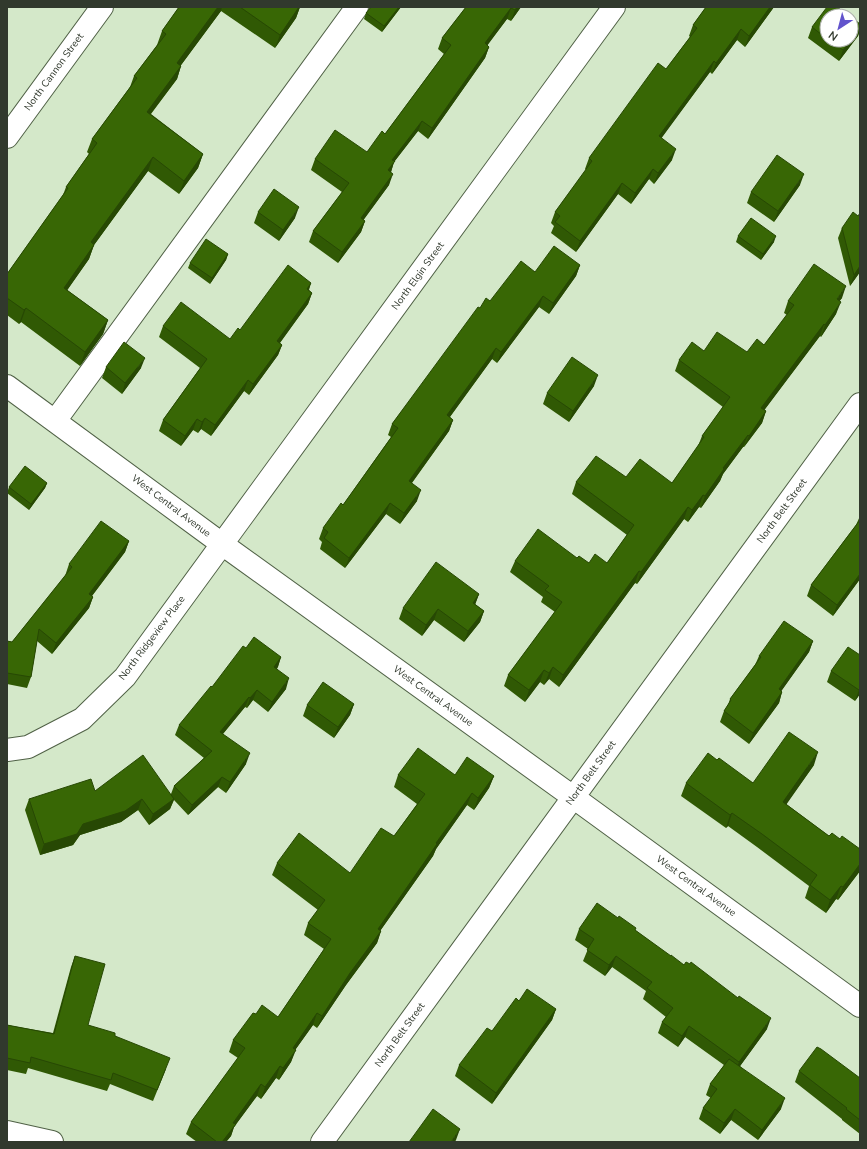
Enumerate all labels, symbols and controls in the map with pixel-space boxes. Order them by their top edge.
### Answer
north arrow [819,8,859,48]
text: N [826,27,841,44]
street label: North Cannon Street [21,30,87,114]
street label: North Elgin Street [389,239,448,313]
street label: West Central Avenue [129,472,213,540]
street label: North Belt Street [754,475,811,546]
street label: North Ridgeview Place [116,593,188,683]
street label: West Central Avenue [390,662,476,730]
street label: North Belt Street [563,737,620,808]
street label: West Central Avenue [653,852,739,920]
street label: North Belt Street [372,999,429,1070]

